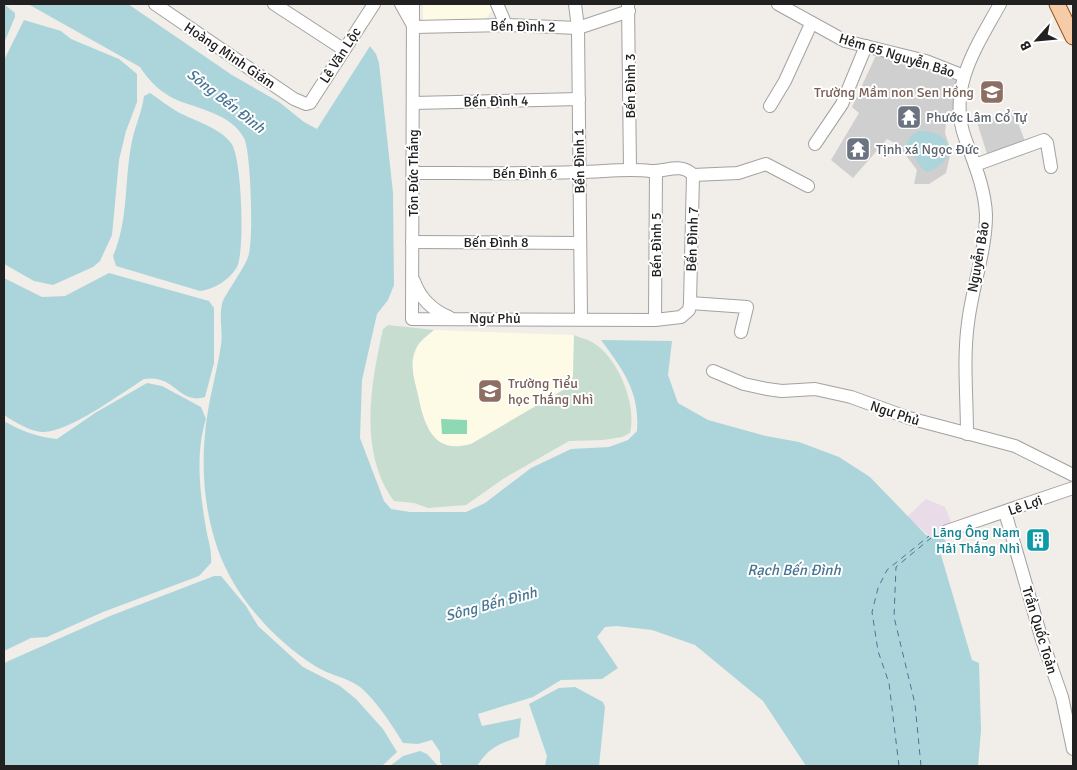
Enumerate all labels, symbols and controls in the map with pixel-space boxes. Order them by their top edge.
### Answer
north arrow [1012,15,1062,65]
street label: Bến Đình 2 [490,17,556,36]
street label: Hoàng Minh Giám [181,19,279,92]
street label: Lê Văn Lộc [316,24,365,86]
street label: Hẻm 65 Nguyễn Bảo [837,30,957,81]
text: B [1016,38,1035,53]
street label: Bến Đình 3 [622,53,639,119]
water label: Sông Bến Đình [183,65,269,138]
school or university icon: Trường Mầm non Sen Hồng [979,79,1005,105]
place label: Trường Mầm non Sen Hồng [814,84,974,101]
street label: Bến Đình 4 [463,92,529,111]
temple icon: Phước Lâm Cổ Tự [896,104,922,130]
place label: Phước Lâm Cổ Tự [926,109,1028,126]
street label: Bến Đình 1 [570,128,589,194]
street label: Tôn Đức Thắng [405,129,422,217]
temple icon: Tịnh xá Ngọc Đức [845,136,871,162]
place label: Tịnh xá Ngọc Đức [876,141,979,158]
street label: Bến Đình 6 [492,165,558,182]
street label: Bến Đình 7 [683,206,702,272]
street label: Bến Đình 5 [648,212,665,278]
street label: Nguyễn Bảo [964,220,993,294]
street label: Bến Đình 8 [463,234,529,251]
street label: Ngư Phủ [469,310,521,327]
place label: Trường Tiểu học Thắng Nhì [508,375,593,408]
school or university icon: Trường Tiểu học Thắng Nhì [477,378,503,404]
street label: Ngư Phủ [868,397,922,429]
street label: Lê Lợi [1006,492,1045,519]
place label: Lăng Ông Nam Hải Thắng Nhì [933,524,1020,557]
building icon: Lăng Ông Nam Hải Thắng Nhì [1025,527,1051,553]
water label: Rạch Bến Đình [747,561,842,579]
water label: Sông Bến Đình [443,583,540,625]
street label: Trần Quốc Toản [1018,584,1061,676]

